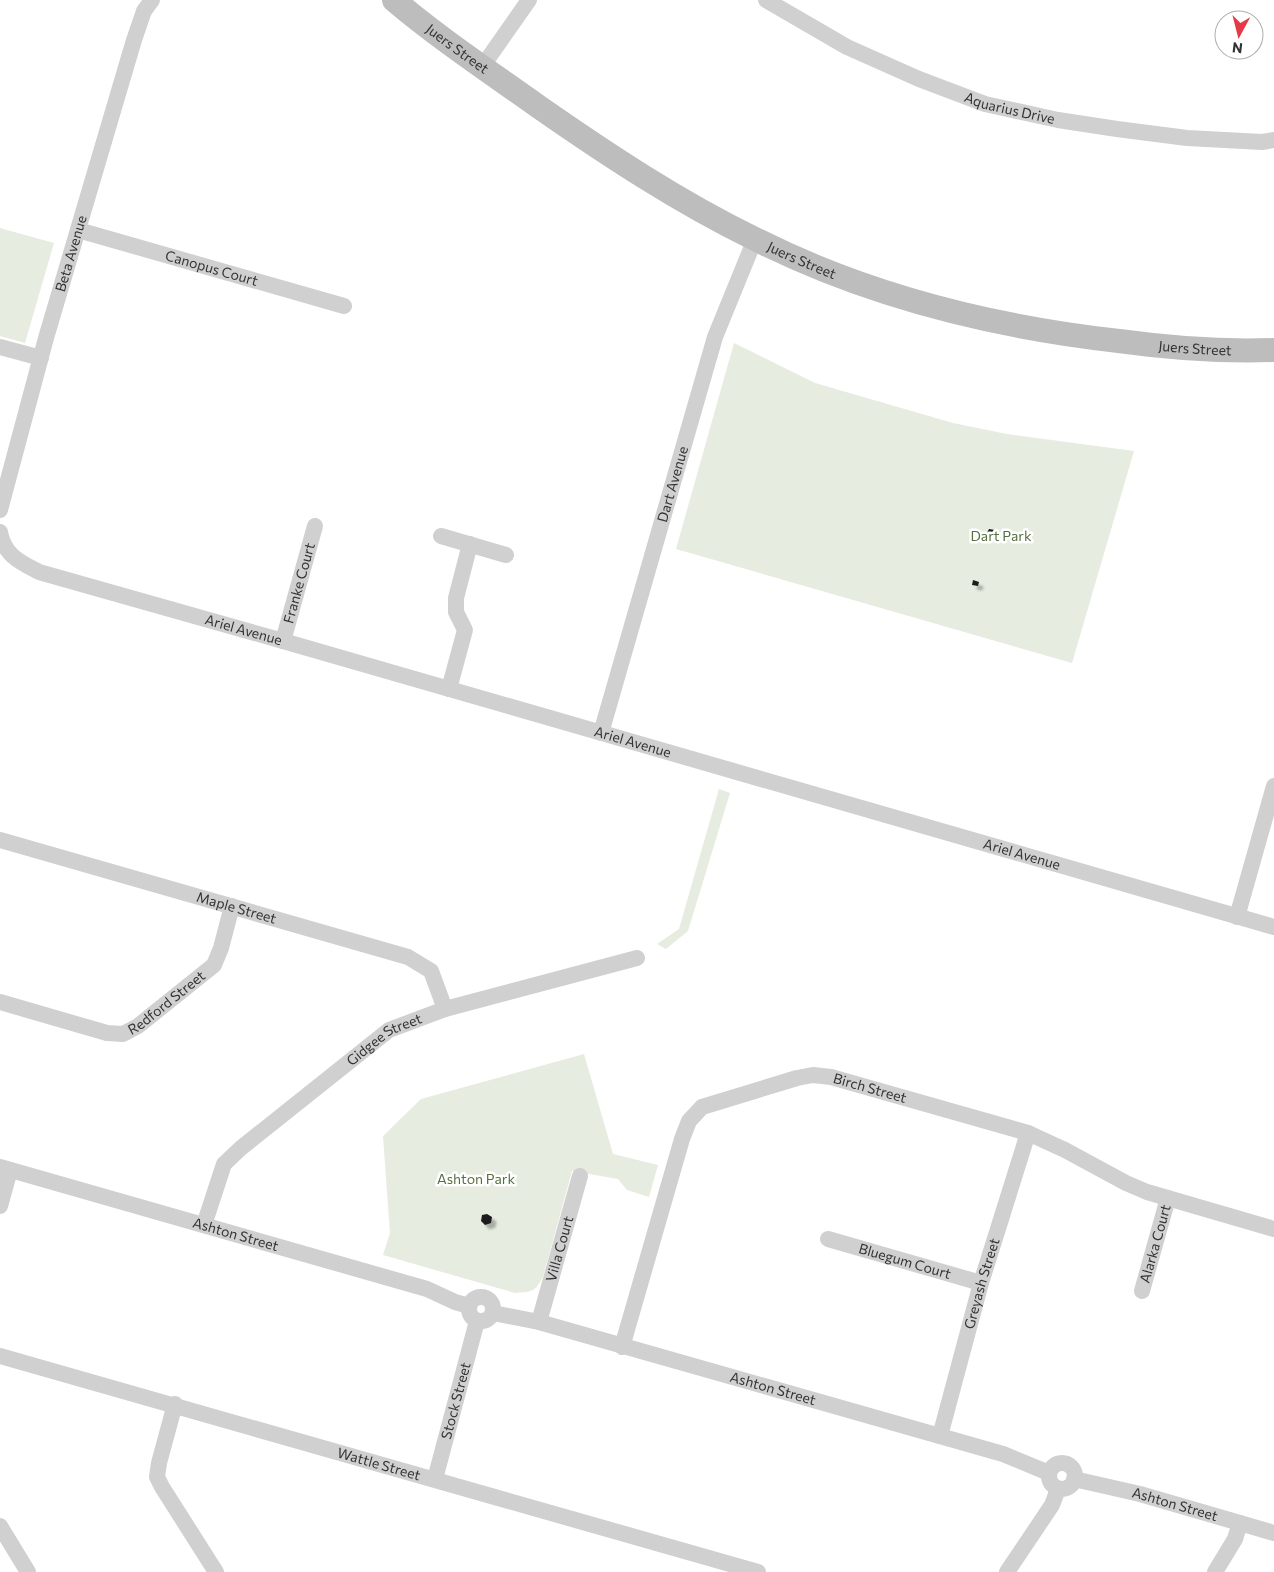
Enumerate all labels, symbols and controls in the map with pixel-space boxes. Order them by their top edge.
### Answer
north arrow [1214,10,1264,60]
street label: Juers Street [423,20,492,77]
text: N [1231,39,1244,57]
street label: Aquarius Drive [962,88,1057,127]
street label: Beta Avenue [51,213,90,294]
street label: Juers Street [765,237,839,282]
street label: Canopus Court [163,246,260,289]
street label: Juers Street [1158,337,1232,358]
street label: Dart Avenue [653,444,691,524]
park label: Dart Park [971,527,1032,544]
street label: Franke Court [279,540,318,625]
street label: Ariel Avenue [203,610,284,648]
street label: Ariel Avenue [592,722,673,761]
street label: Ariel Avenue [982,835,1062,873]
street label: Maple Street [195,888,279,927]
street label: Redford Street [125,967,208,1038]
street label: Gidgee Street [343,1009,424,1069]
street label: Birch Street [831,1069,909,1106]
park label: Ashton Park [437,1170,515,1187]
street label: Alarka Court [1136,1202,1174,1285]
street label: Ashton Street [191,1214,281,1254]
street label: Villa Court [542,1214,576,1283]
street label: Greyash Street [960,1236,1003,1331]
street label: Bluegum Court [857,1239,953,1282]
street label: Stock Street [437,1360,474,1441]
street label: Ashton Street [728,1368,818,1408]
street label: Wattle Street [336,1444,423,1483]
street label: Ashton Street [1131,1483,1220,1524]

